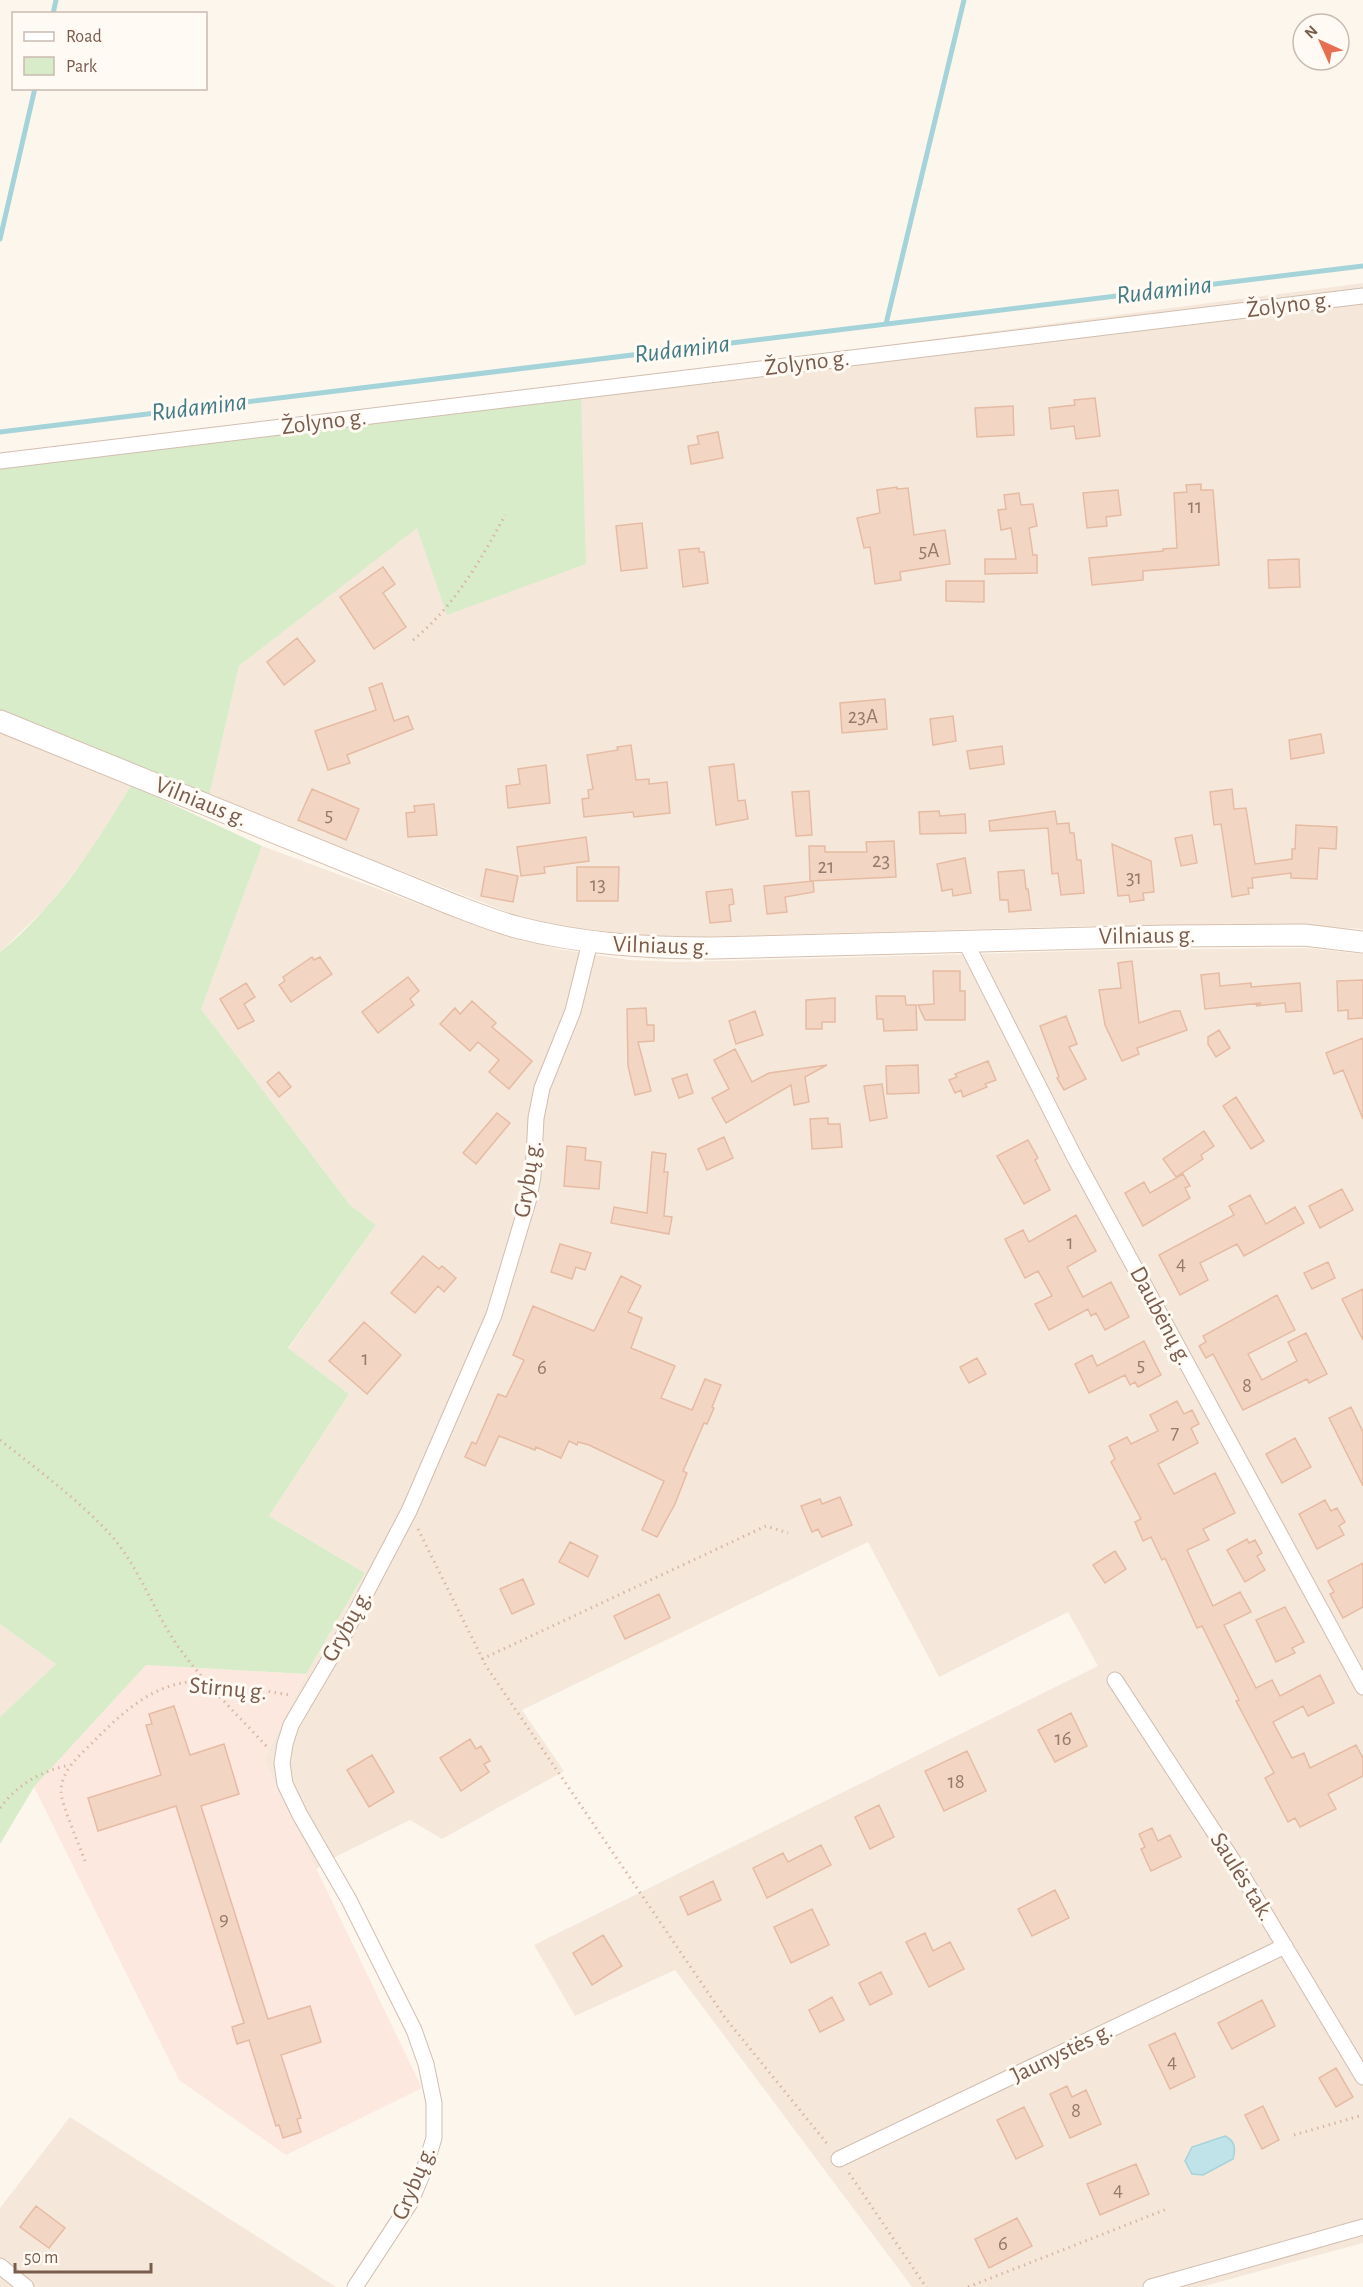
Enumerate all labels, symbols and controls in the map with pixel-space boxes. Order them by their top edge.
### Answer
legend [12,12,207,90]
north arrow [1291,12,1351,72]
text: N [1302,23,1321,42]
text: Road [66,28,102,46]
text: Park [66,58,98,76]
water label: Rudamina [1115,271,1213,309]
street label: Žolyno g. [1245,287,1333,322]
water label: Rudamina [633,330,731,368]
street label: Žolyno g. [763,345,851,380]
water label: Rudamina [150,388,248,426]
street label: Žolyno g. [280,404,368,439]
house number: 11 [1188,496,1202,517]
house number: 5A [919,540,939,561]
house number: 23A [848,706,878,727]
street label: Vilniaus g. [152,773,250,831]
house number: 5 [325,804,333,825]
house number: 23 [872,850,890,871]
house number: 21 [818,856,834,877]
house number: 31 [1126,867,1142,888]
house number: 13 [590,874,606,895]
street label: Vilniaus g. [1098,923,1196,949]
street label: Vilniaus g. [612,932,710,960]
street label: Grybų g. [510,1139,546,1219]
house number: 1 [1066,1232,1074,1253]
house number: 4 [1176,1253,1186,1274]
street label: Daubėnų g. [1125,1263,1197,1369]
house number: 1 [361,1348,369,1369]
house number: 5 [1137,1354,1145,1375]
house number: 6 [537,1357,547,1378]
house number: 8 [1242,1375,1252,1396]
house number: 7 [1171,1422,1180,1443]
street label: Grybų g. [318,1586,376,1666]
street label: Stirnų g. [188,1674,268,1704]
house number: 16 [1054,1728,1072,1749]
house number: 18 [947,1771,965,1792]
street label: Saulės tak. [1206,1829,1278,1925]
house number: 9 [219,1908,229,1929]
street label: Jaunystės g. [1008,2018,1116,2088]
house number: 4 [1167,2051,1177,2072]
house number: 8 [1071,2100,1081,2121]
street label: Grybų g. [388,2142,440,2224]
house number: 4 [1113,2179,1123,2200]
house number: 6 [998,2233,1008,2254]
scale bar [15,2236,152,2274]
text: 50 m [24,2249,58,2267]

